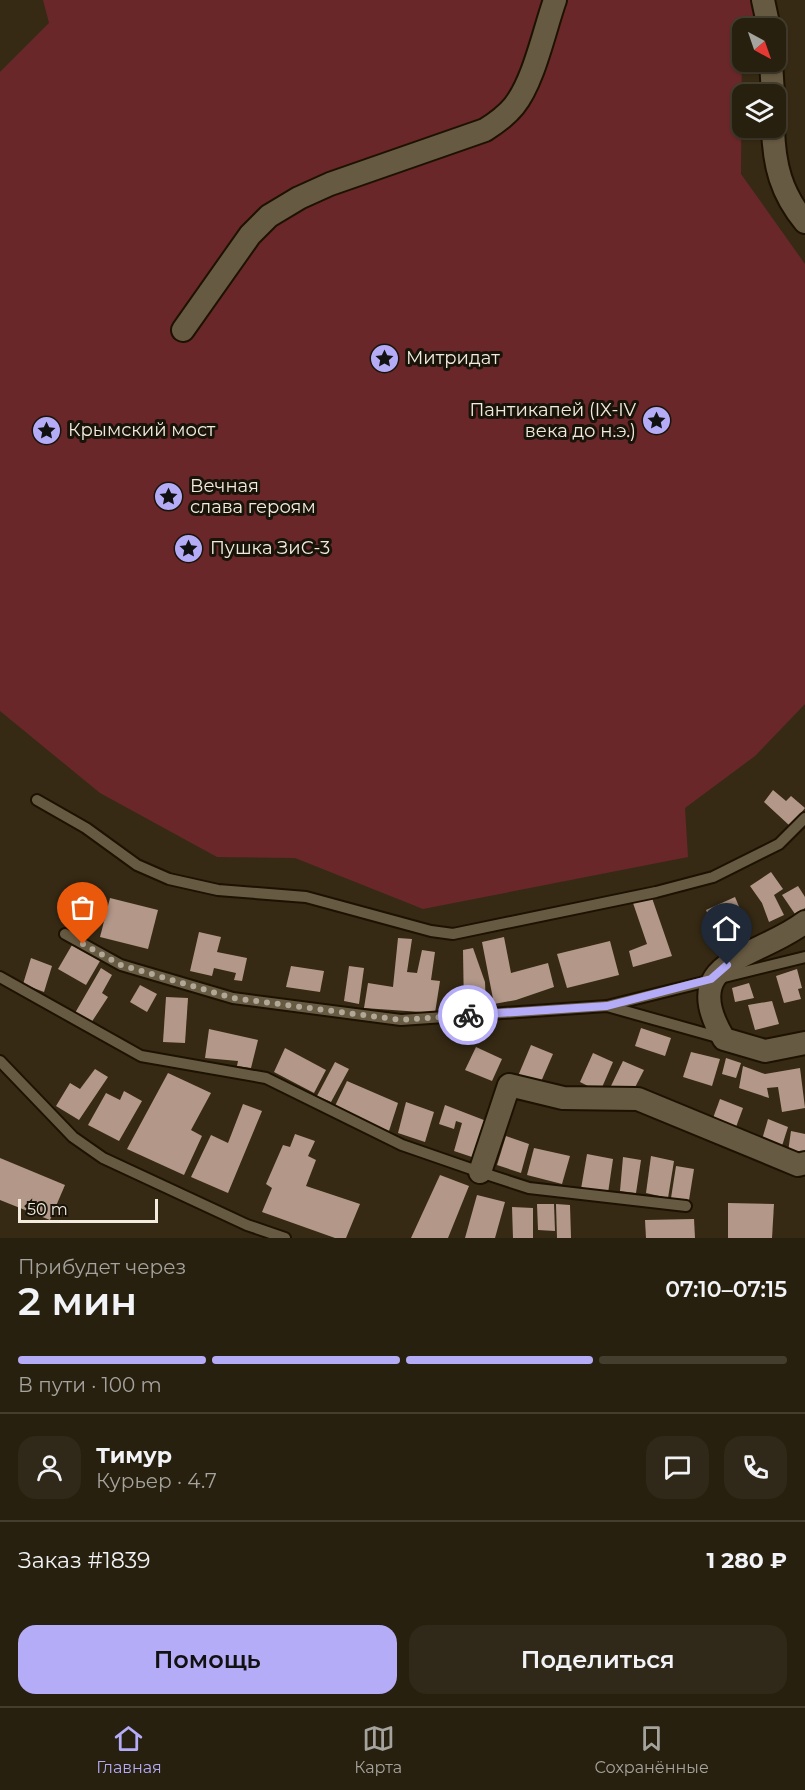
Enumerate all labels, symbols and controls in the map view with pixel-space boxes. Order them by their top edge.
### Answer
north arrow [732,18,786,72]
map controls [732,18,786,138]
button: layers [732,84,786,138]
place icon: Митридат [369,342,401,374]
place label: Митридат [406,347,500,369]
place label: Пантикапей (IX-IV века до н.э.) [469,399,636,442]
place icon: Пантикапей (IX-IV века до н.э.) [641,404,673,436]
place icon: Крымский мост [31,414,63,446]
place label: Крымский мост [68,419,216,441]
place label: Вечная слава героям [190,475,316,518]
place icon: Вечная слава героям [153,480,185,512]
place icon: Пушка ЗиС-3 [173,532,205,564]
place label: Пушка ЗиС-3 [210,537,330,559]
pin [57,882,108,944]
icon: bag [66,891,99,924]
pin [701,903,752,965]
icon: home [710,912,743,945]
courier [438,985,498,1045]
icon: bike [452,999,485,1032]
scale bar [18,1196,158,1224]
text: 50 m [27,1200,68,1219]
text: Прибудет через [18,1255,186,1279]
text: 07:10–07:15 [665,1276,787,1303]
text: 2 мин [18,1277,137,1325]
text: В пути · 100 m [18,1373,162,1397]
button: person [18,1436,81,1499]
button: chat [646,1436,709,1499]
button: phone [724,1436,787,1499]
text: Тимур [96,1442,172,1469]
text: Курьер · 4.7 [96,1469,217,1493]
text: Заказ #1839 [18,1547,151,1574]
text: 1 280 ₽ [706,1547,787,1574]
button: Помощь [18,1625,397,1694]
button: Поделиться [409,1625,787,1694]
tab: Главная [96,1722,162,1777]
tab: Карта [354,1722,402,1777]
tab: Сохранённые [594,1722,709,1777]

